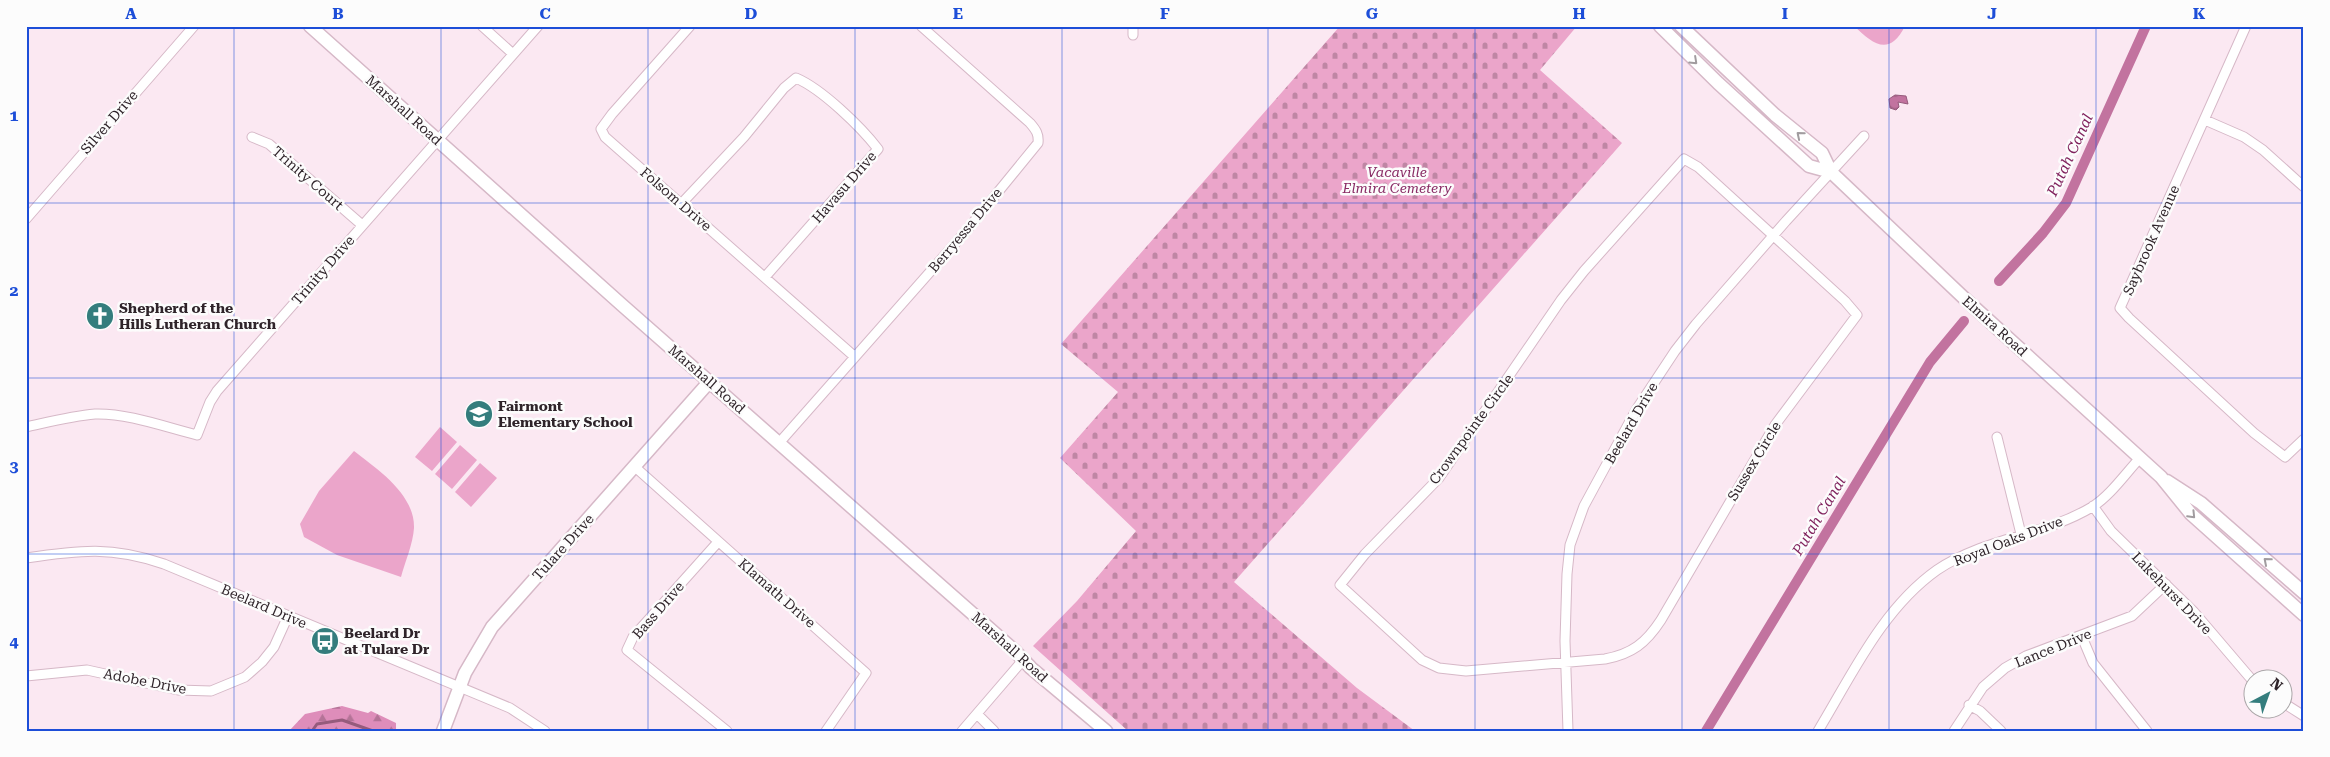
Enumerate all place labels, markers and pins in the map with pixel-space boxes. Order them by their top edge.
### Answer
place label: Shepherd of the Hills Lutheran Church [119,300,277,332]
church icon: Shepherd of the Hills Lutheran Church [85,301,115,331]
place label: Fairmont Elementary School [498,398,633,430]
school or university icon: Fairmont Elementary School [464,399,494,429]
place label: Beelard Dr at Tulare Dr [344,625,430,657]
bus stop icon: Beelard Dr at Tulare Dr [310,626,340,656]

